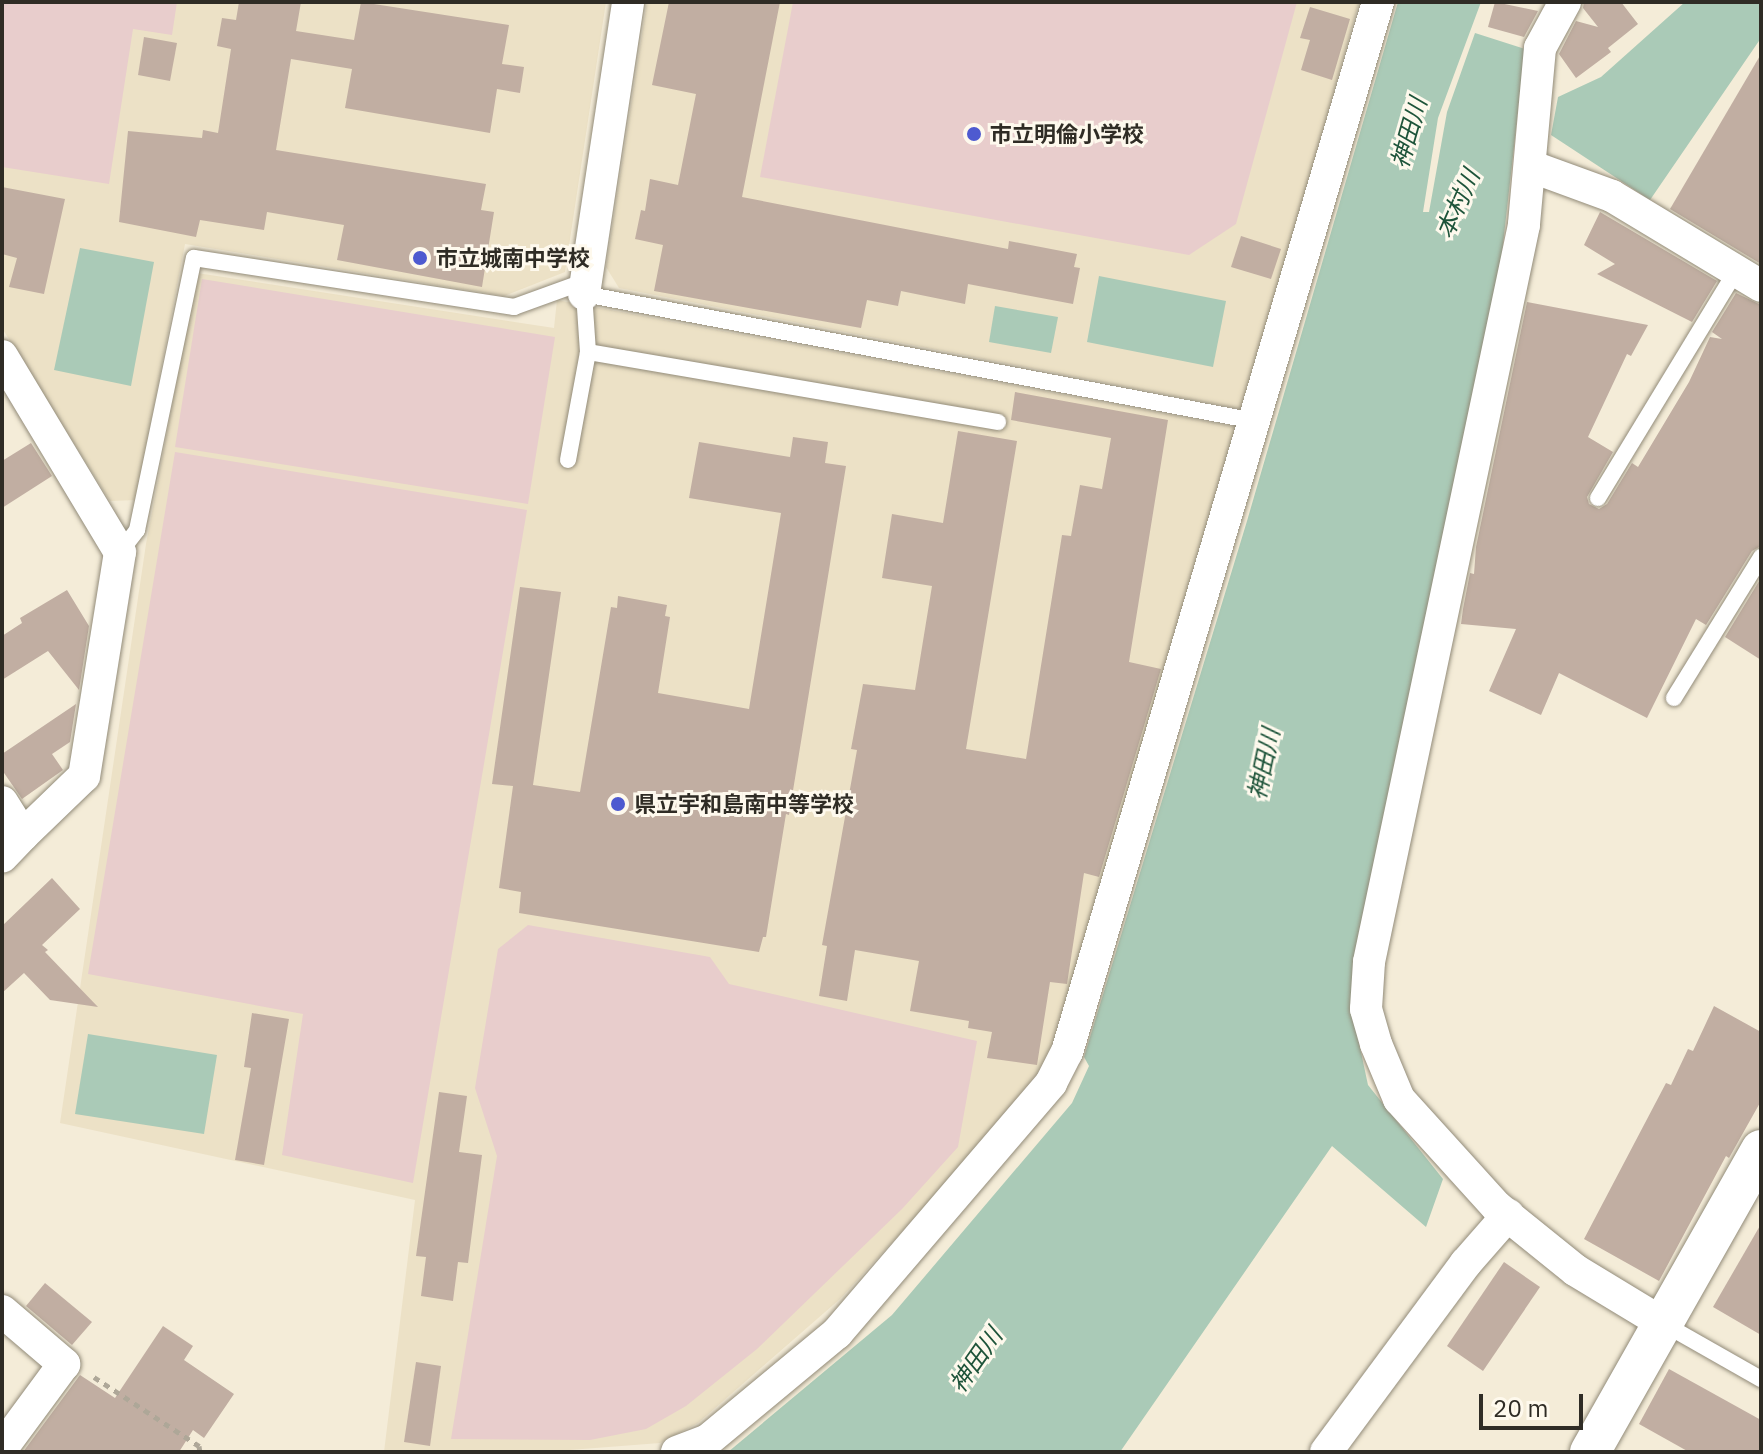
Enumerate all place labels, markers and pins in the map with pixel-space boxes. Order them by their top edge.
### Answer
place label: 市立明倫小学校 [990,121,1144,147]
marker: 市立明倫小学校 [965,125,983,143]
place label: 市立城南中学校 [436,245,590,271]
marker: 市立城南中学校 [411,249,429,267]
place label: 県立宇和島南中等学校 [634,791,854,817]
marker: 県立宇和島南中等学校 [609,795,627,813]

